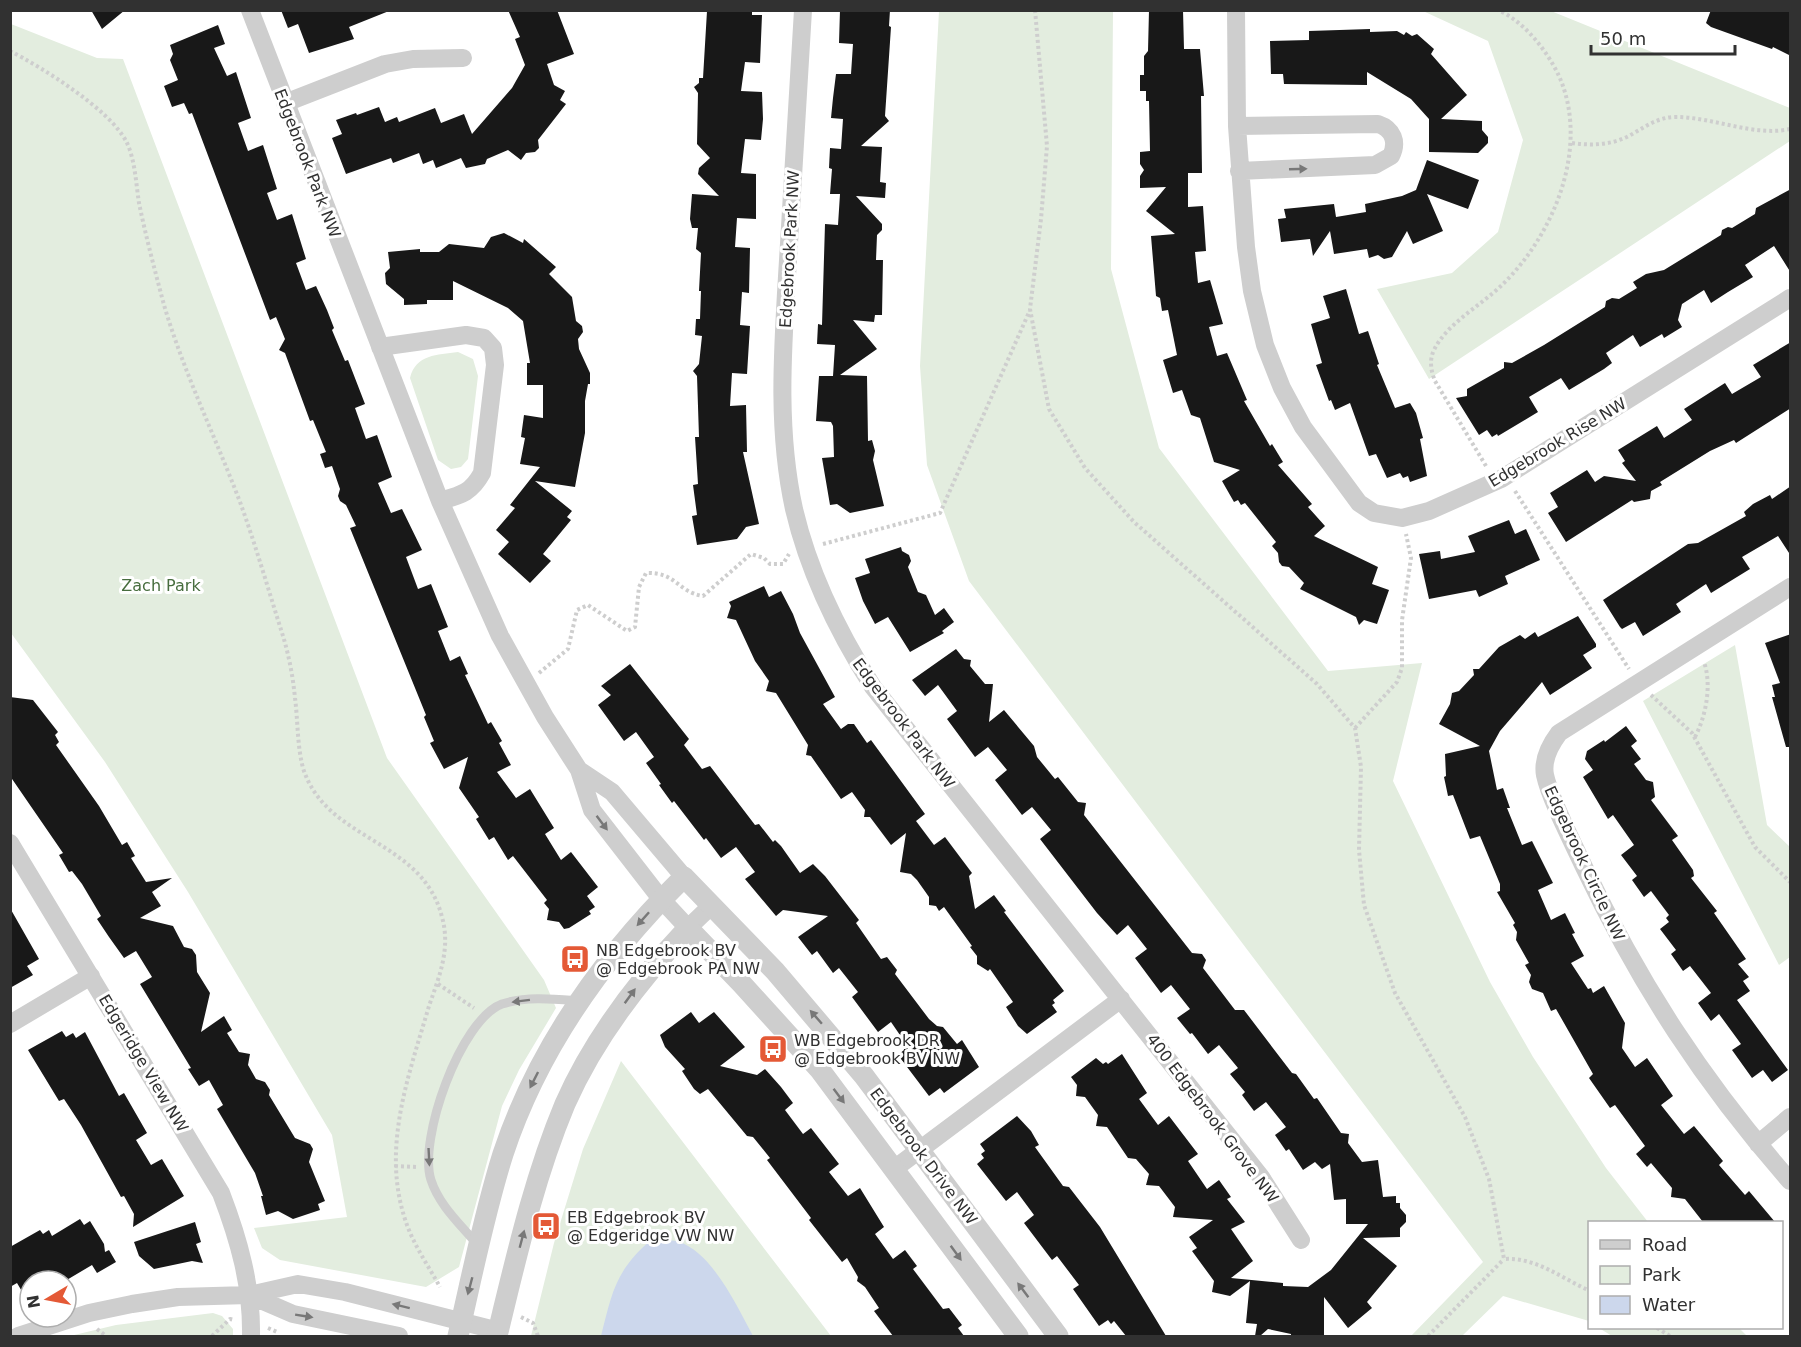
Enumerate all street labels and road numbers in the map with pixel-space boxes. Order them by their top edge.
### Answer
street label: Edgebrook Park NW [270,86,345,241]
street label: Edgebrook Park NW [776,169,803,328]
street label: Edgebrook Rise NW [1485,394,1630,491]
street label: Edgebrook Park NW [848,654,959,792]
street label: Edgebrook Circle NW [1540,783,1629,944]
street label: Edgeridge View NW [95,991,192,1136]
street label: 400 Edgebrook Grove NW [1143,1030,1283,1207]
street label: Edgebrook Drive NW [866,1084,981,1228]

